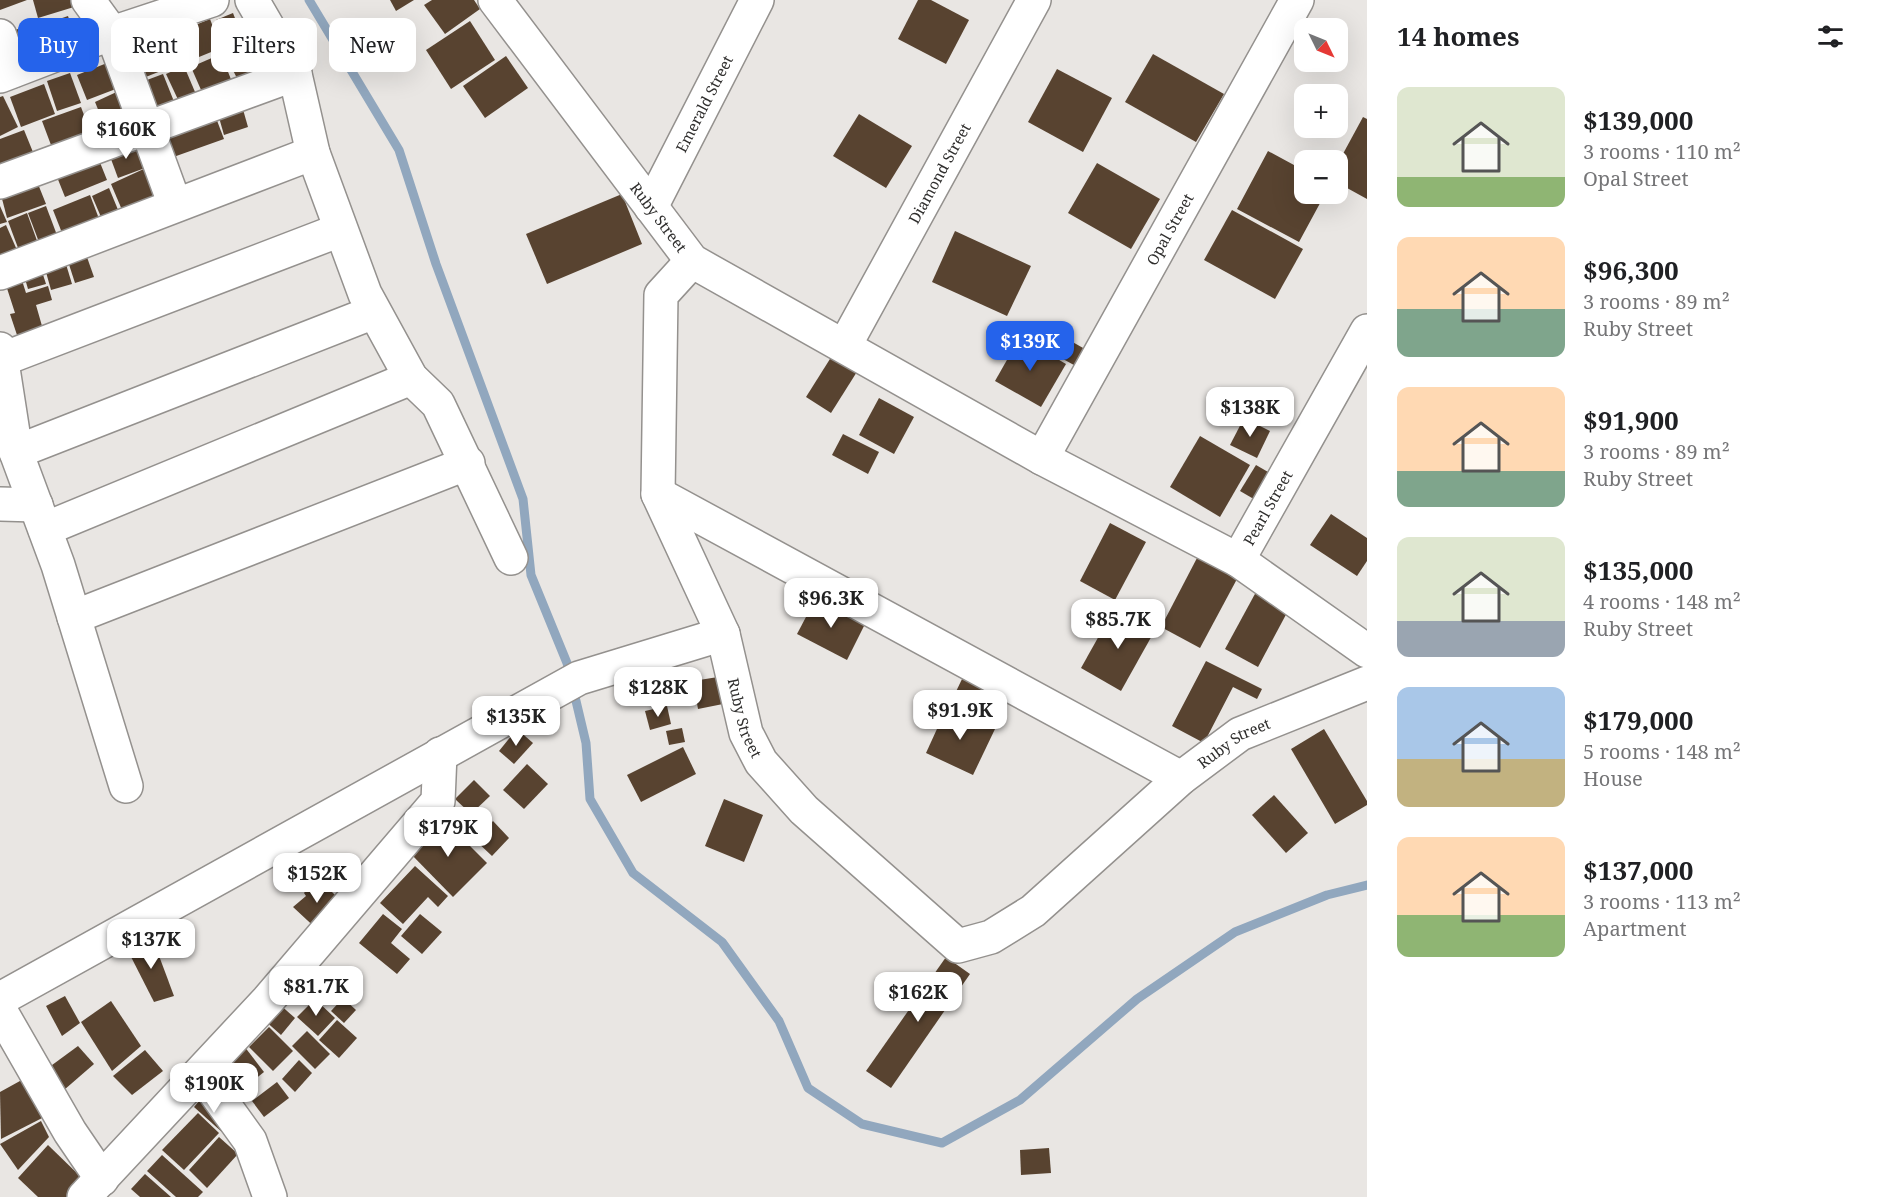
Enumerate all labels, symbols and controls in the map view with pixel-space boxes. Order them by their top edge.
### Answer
chip: Buy [18,18,99,72]
chip: Rent [111,18,199,72]
chip: Filters [211,18,317,72]
chip: New [329,18,416,72]
north arrow [1294,18,1348,72]
map controls [1294,18,1348,204]
text: 14 homes [1397,18,1519,54]
icon: filters [1814,20,1847,53]
street label: Emerald Street [671,52,737,156]
button: + [1294,84,1348,138]
text: $139,000 [1583,102,1693,138]
pin: $160K [84,109,168,160]
icon: home [1445,111,1517,183]
text: $160K [96,115,156,142]
street label: Diamond Street [904,119,975,227]
text: 3 rooms · 110 m² [1583,138,1741,165]
button: − [1294,150,1348,204]
text: Opal Street [1583,165,1689,192]
street label: Ruby Street [626,178,692,256]
street label: Opal Street [1141,190,1197,269]
text: $96,300 [1583,252,1679,288]
icon: home [1445,261,1517,333]
text: 3 rooms · 89 m² [1583,288,1730,315]
text: Ruby Street [1583,315,1693,342]
pin: $139K [988,321,1072,372]
text: $139K [1000,327,1060,354]
pin: $138K [1208,387,1292,438]
text: $138K [1220,393,1280,420]
text: $91,900 [1583,402,1679,438]
icon: home [1445,411,1517,483]
text: 3 rooms · 89 m² [1583,438,1730,465]
text: Ruby Street [1583,465,1693,492]
street label: Pearl Street [1238,467,1297,549]
text: $135,000 [1583,552,1693,588]
icon: home [1445,561,1517,633]
pin: $96.3K [782,578,880,629]
text: $96.3K [798,584,864,611]
text: 4 rooms · 148 m² [1583,588,1741,615]
pin: $85.7K [1069,599,1167,650]
text: $85.7K [1085,605,1151,632]
text: Ruby Street [1583,615,1693,642]
pin: $128K [616,667,700,718]
text: $128K [628,673,688,700]
street label: Ruby Street [724,676,767,761]
pin: $91.9K [911,690,1009,741]
pin: $135K [474,696,558,747]
text: $91.9K [927,696,993,723]
text: $135K [486,702,546,729]
text: $179,000 [1583,702,1693,738]
icon: home [1445,711,1517,783]
street label: Ruby Street [1193,713,1273,773]
text: 5 rooms · 148 m² [1583,738,1741,765]
text: House [1583,765,1643,792]
pin: $179K [406,807,490,858]
text: $179K [418,813,478,840]
text: $137,000 [1583,852,1693,888]
pin: $152K [275,853,359,904]
text: $152K [287,859,347,886]
icon: home [1445,861,1517,933]
text: 3 rooms · 113 m² [1583,888,1741,915]
text: Apartment [1583,915,1687,942]
pin: $137K [109,919,193,970]
text: $137K [121,925,181,952]
pin: $81.7K [267,966,365,1017]
text: $81.7K [283,972,349,999]
pin: $162K [876,972,960,1023]
text: $162K [888,978,948,1005]
pin: $190K [172,1063,256,1114]
text: $190K [184,1069,244,1096]

